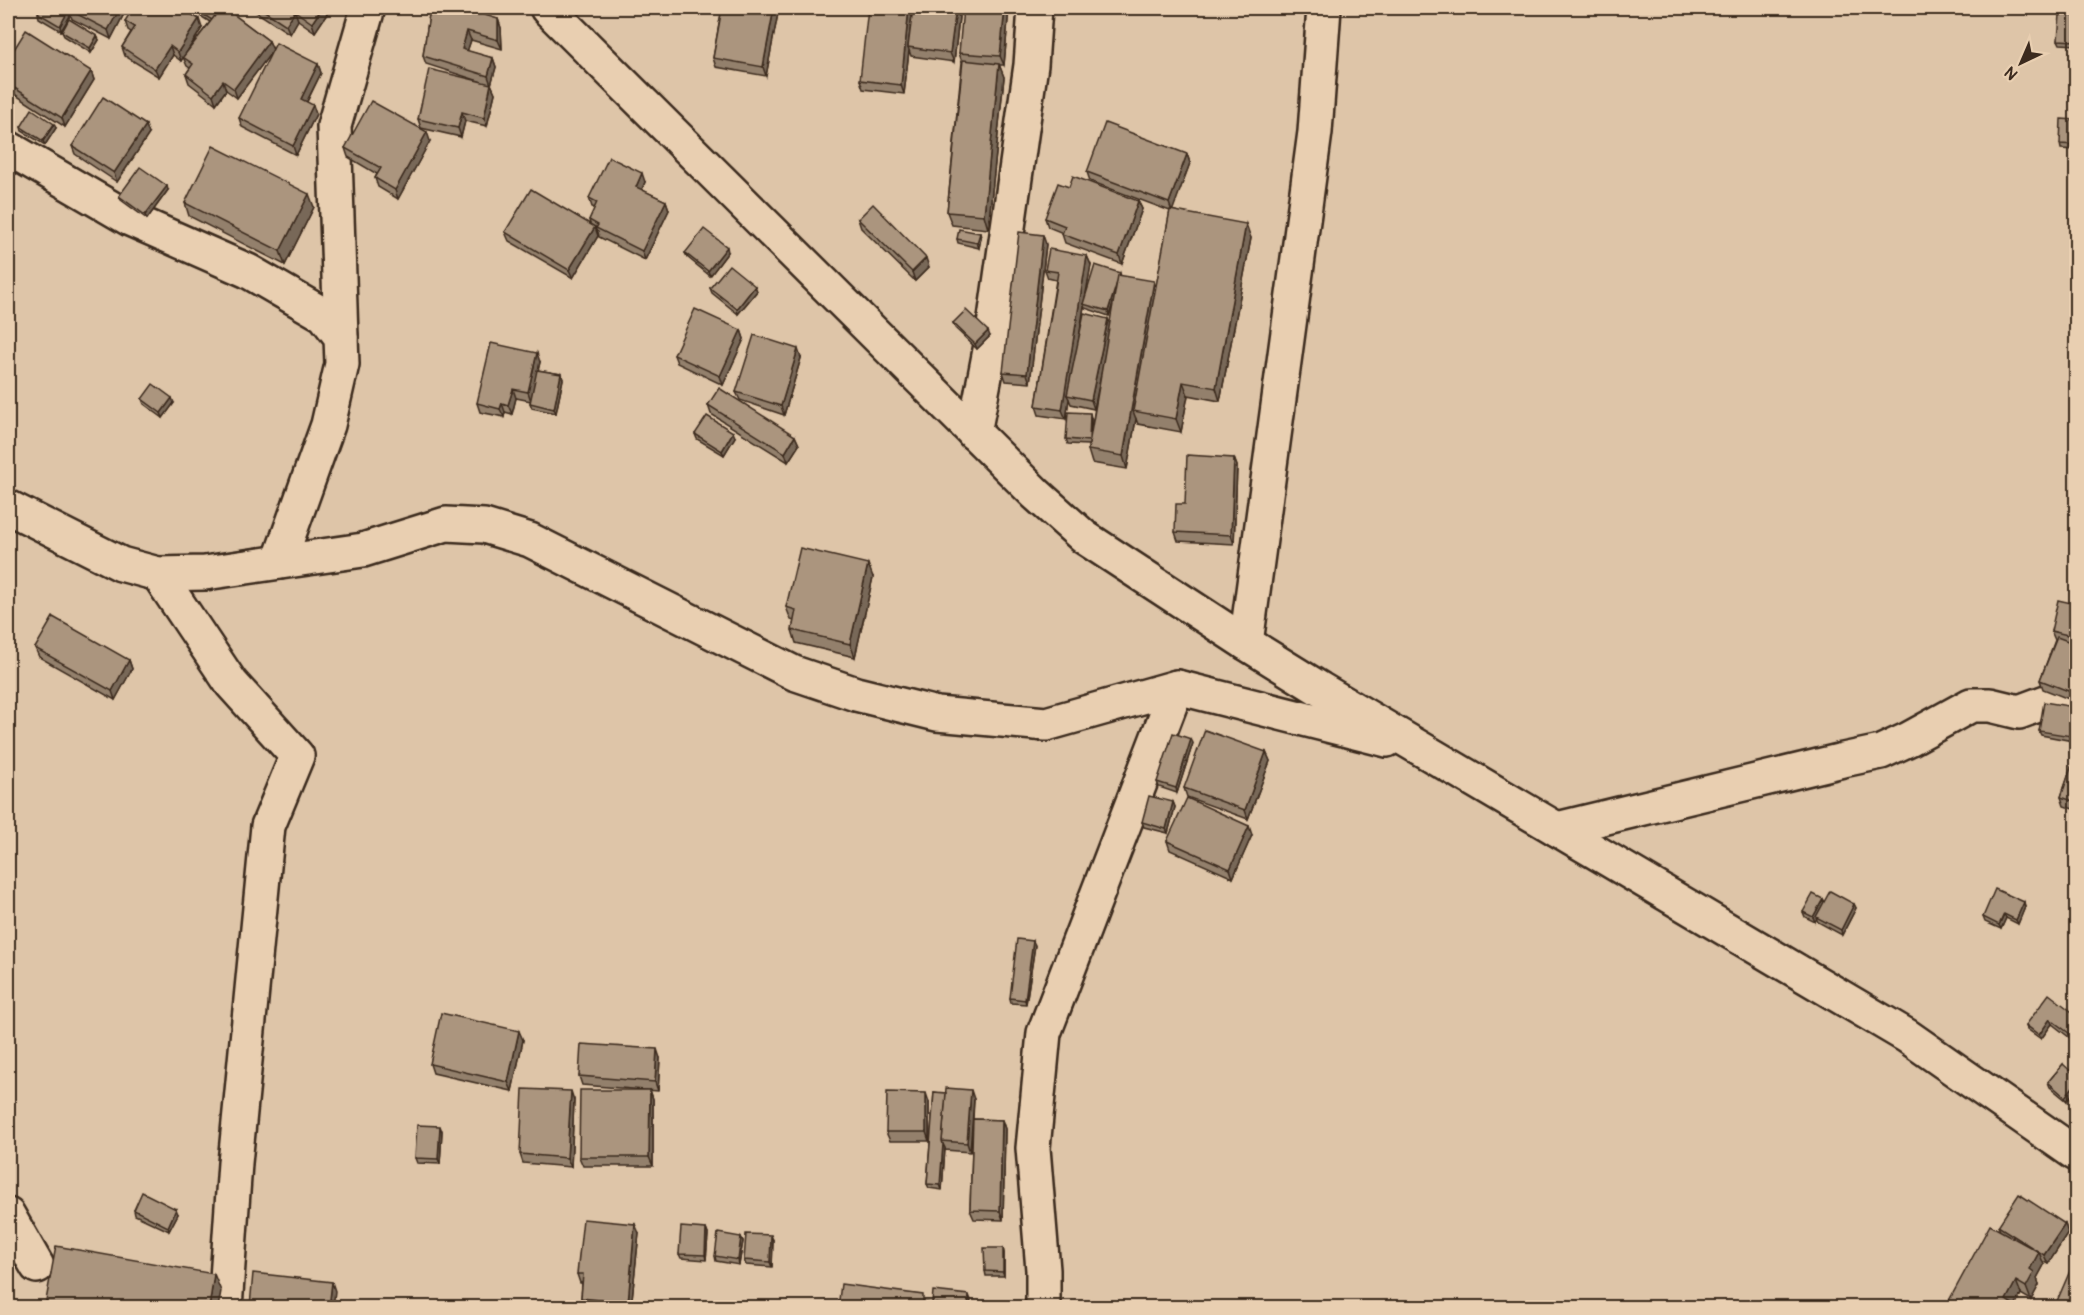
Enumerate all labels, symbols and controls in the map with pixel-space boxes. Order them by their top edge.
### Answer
north arrow [1991,33,2051,93]
text: N [2000,62,2022,84]

